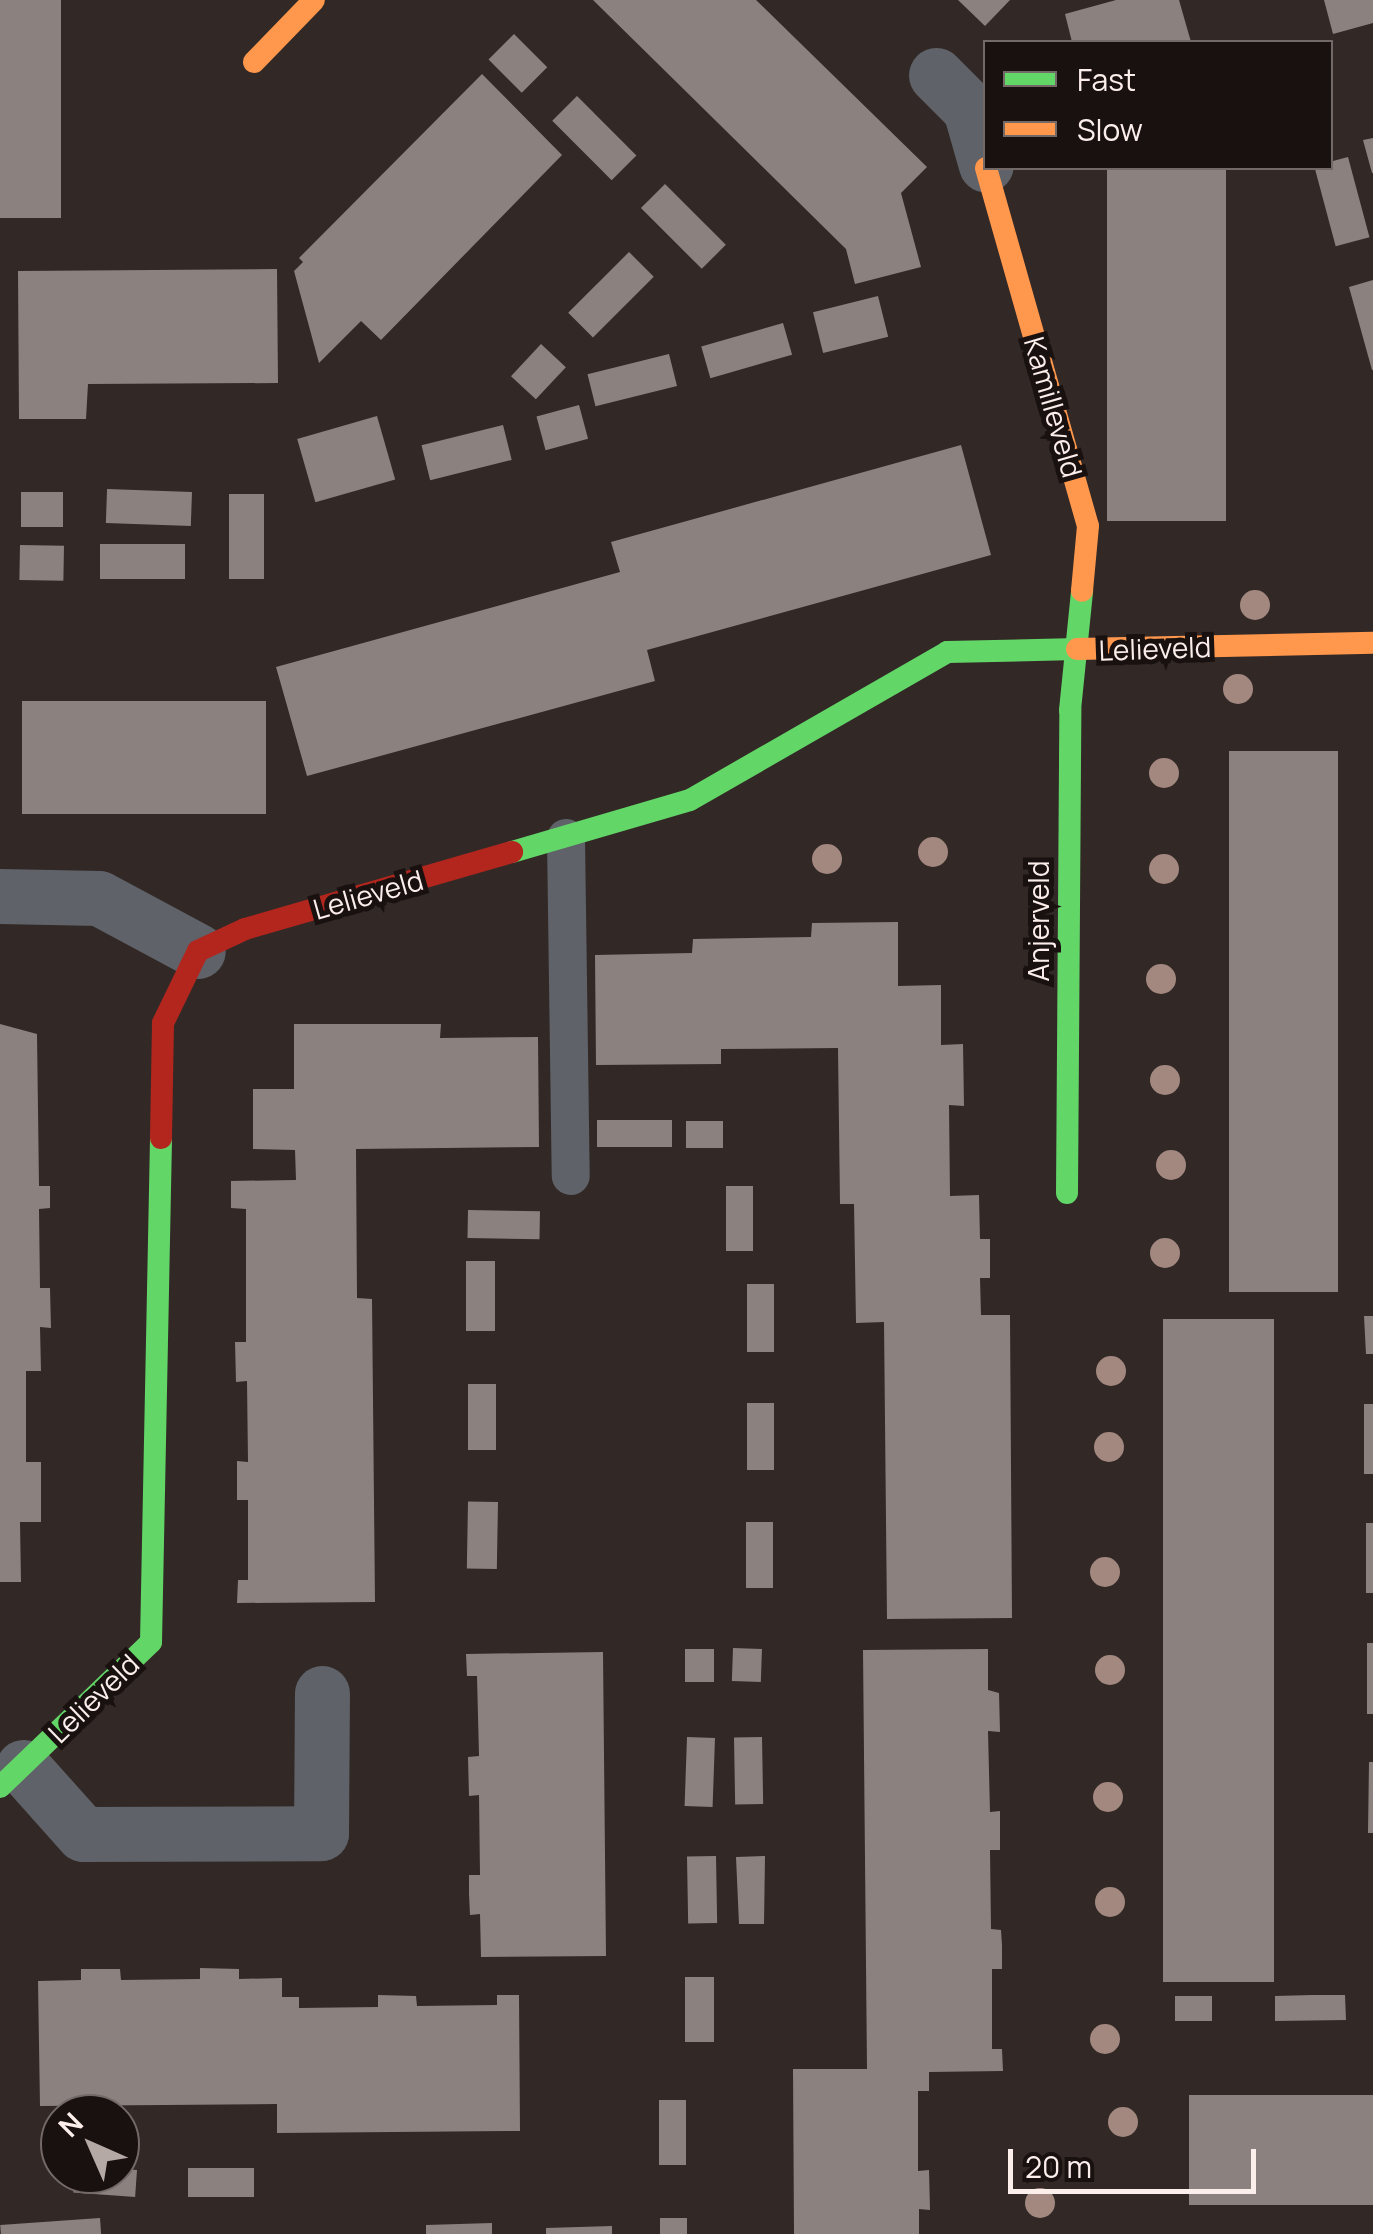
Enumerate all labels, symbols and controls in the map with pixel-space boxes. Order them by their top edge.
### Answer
legend [983,40,1333,170]
text: Fast [1077,59,1136,100]
text: Slow [1077,109,1143,150]
street label: Kamilleveld [1018,333,1090,481]
street label: Lelieveld [1098,629,1212,667]
street label: Anjerveld [1021,860,1055,982]
street label: Lelieveld [309,862,427,926]
street label: Lelieveld [41,1647,145,1749]
north arrow [40,2094,140,2194]
text: N [50,2104,91,2145]
scale bar [1013,2129,1260,2191]
text: 20 m [1025,2146,1092,2187]

